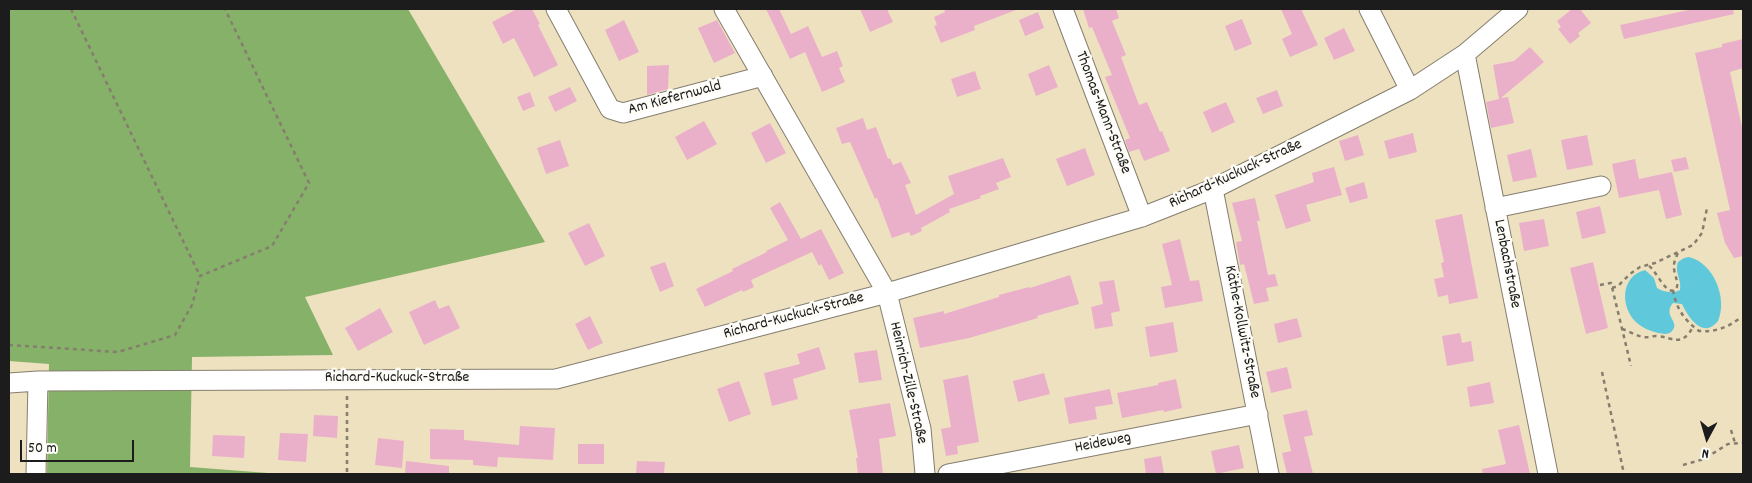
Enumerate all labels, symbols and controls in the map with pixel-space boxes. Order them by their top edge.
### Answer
street label: Thomas-Mann-Straße [1070,49,1134,177]
street label: Am Kiefernwald [626,77,724,121]
street label: Richard-Kuckuck-Straße [1166,136,1306,214]
street label: Lenbachstraße [1488,218,1524,310]
street label: Käthe-Kollwitz-Straße [1219,264,1263,400]
street label: Richard-Kuckuck-Straße [722,289,866,345]
street label: Heinrich-Zille-Straße [884,320,930,446]
street label: Richard-Kuckuck-Straße [325,369,469,389]
north arrow [1682,413,1732,463]
street label: Heideweg [1073,429,1133,459]
scale bar [22,430,136,462]
text: 50 m [28,438,57,460]
text: N [1701,443,1710,463]

